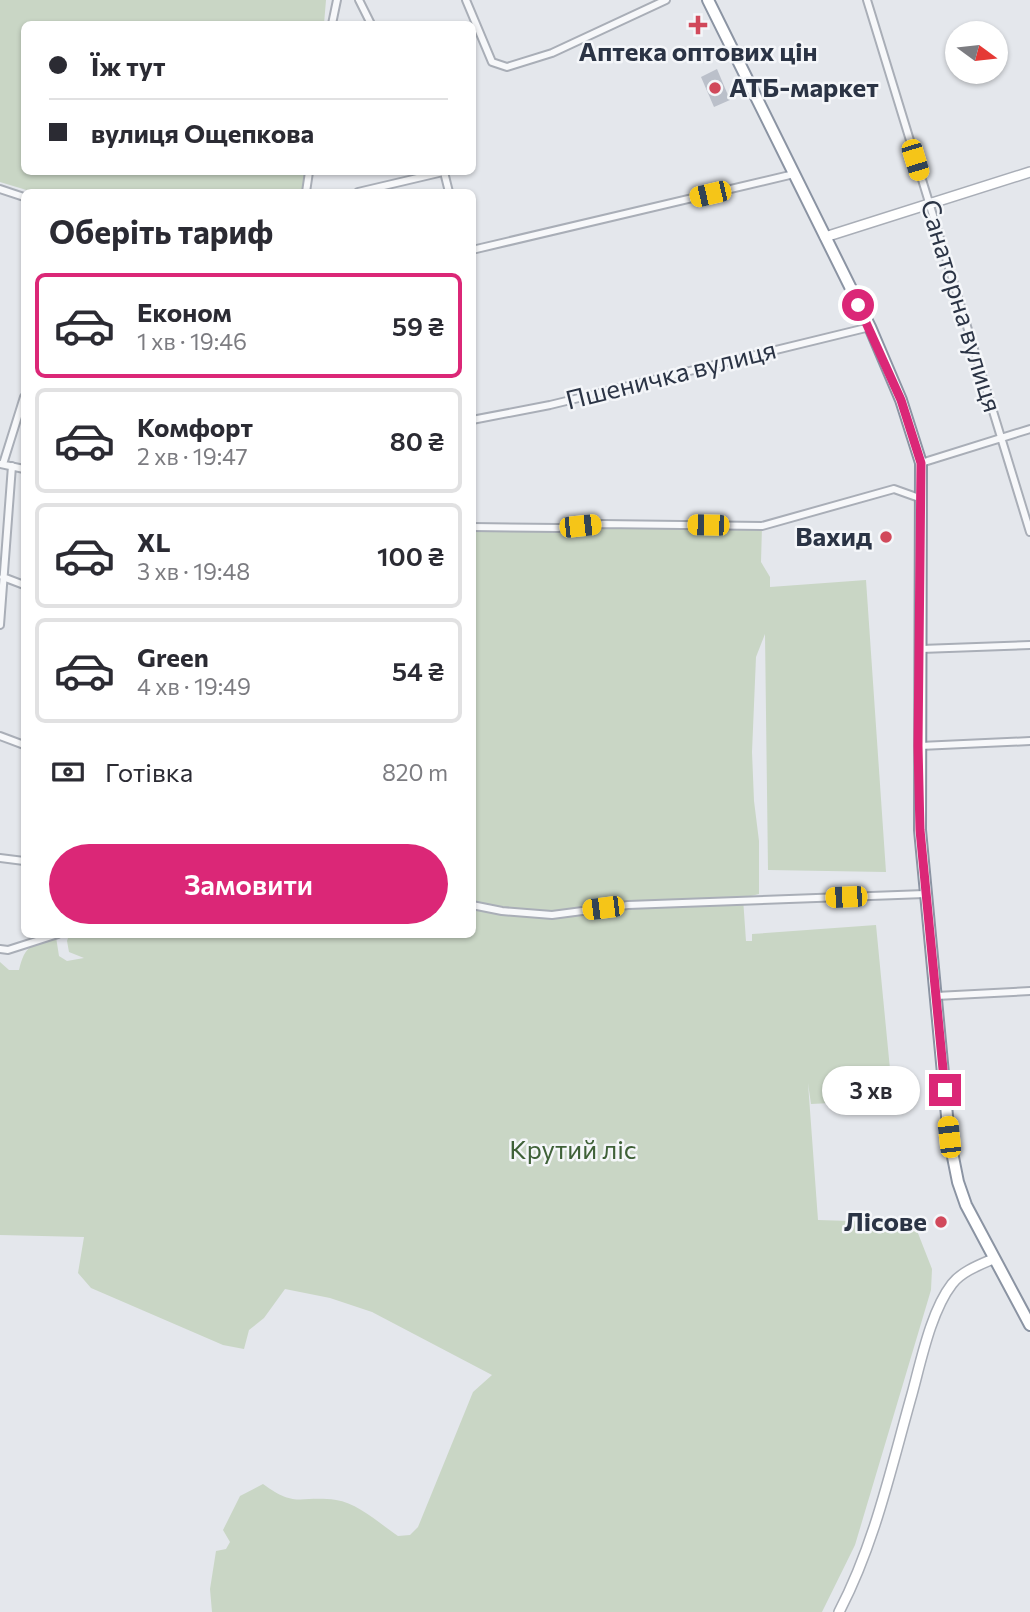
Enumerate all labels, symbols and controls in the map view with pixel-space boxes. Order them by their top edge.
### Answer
marker: Аптека оптових цін [690,17,706,33]
north arrow [945,21,1008,84]
map controls [945,21,1008,84]
place label: Аптека оптових цін [579,35,817,66]
text: Їж тут [91,50,166,81]
place label: АТБ-маркет [729,71,879,102]
marker: АТБ-маркет [707,80,723,96]
text: вулиця Ощепкова [91,117,314,148]
car [899,137,932,183]
car [688,179,733,209]
street label: Санаторна вулиця [915,196,1010,416]
text: Оберіть тариф [49,211,273,251]
route start [842,289,874,321]
icon: car [53,294,116,357]
text: Економ [137,296,232,327]
text: 59 ₴ [392,310,444,341]
text: 1 хв · 19:46 [137,327,247,355]
street label: Пшеничка вулиця [562,332,779,415]
icon: car [53,409,116,472]
text: Комфорт [137,411,253,442]
text: 80 ₴ [390,425,444,456]
text: 2 хв · 19:47 [137,442,248,470]
car [559,513,602,539]
car [687,514,730,536]
place label: Вахид [795,520,872,551]
icon: car [53,524,116,587]
text: XL [137,526,171,557]
marker: Вахид [878,529,894,545]
text: 100 ₴ [377,540,444,571]
text: 3 хв · 19:48 [137,557,250,585]
icon: car [53,639,116,702]
text: Green [137,641,209,672]
text: 54 ₴ [392,655,444,686]
text: 4 хв · 19:49 [137,672,251,700]
icon: cash [49,753,87,791]
text: Готівка [105,756,193,787]
text: 820 m [382,758,448,786]
button: Замовити [49,844,448,924]
car [825,886,868,908]
car [581,895,626,921]
callout: 3 хв [822,1066,920,1114]
route end [929,1074,961,1106]
text: 3 хв [850,1076,892,1104]
car [937,1115,962,1159]
park label: Крутий ліс [509,1133,637,1164]
place label: Лісове [844,1205,927,1236]
marker: Лісове [933,1214,949,1230]

